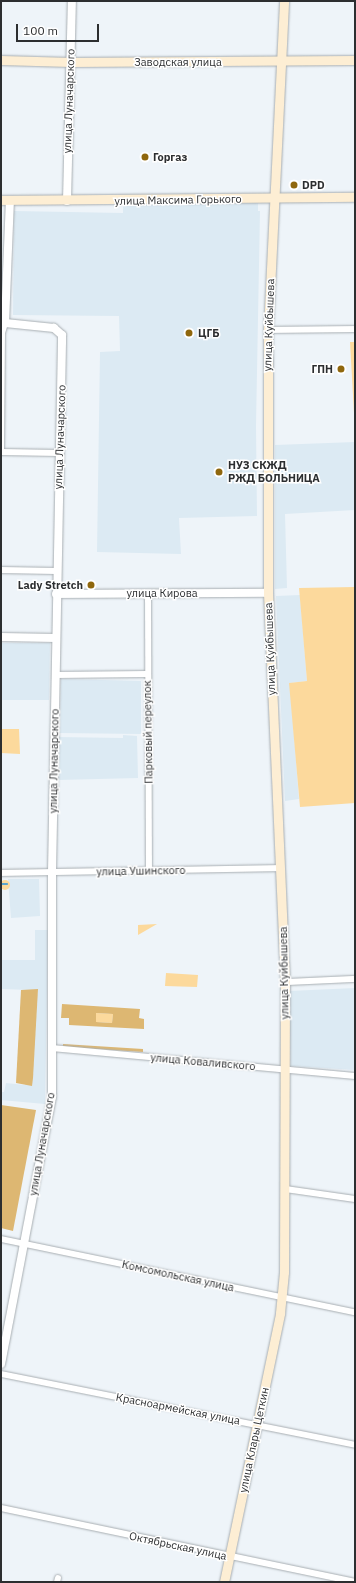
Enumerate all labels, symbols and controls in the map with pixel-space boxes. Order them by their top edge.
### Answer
scale bar [18,16,101,42]
text: 100 m [23,23,58,38]
street label: улица Луначарского [61,48,77,154]
street label: Заводская улица [134,55,222,69]
place label: Горгаз [153,150,187,164]
marker: Горгаз [140,152,150,162]
place label: DPD [302,178,325,192]
marker: DPD [289,180,299,190]
street label: улица Максима Горького [114,192,242,208]
street label: улица Куйбышева [261,278,277,372]
place label: ЦГБ [198,326,219,340]
marker: ЦГБ [183,327,195,339]
place label: ГПН [312,362,333,376]
marker: ГПН [336,364,346,374]
street label: улица Луначарского [52,384,68,490]
place label: НУЗ СКЖД РЖД БОЛЬНИЦА [228,459,320,485]
marker: НУЗ СКЖД РЖД БОЛЬНИЦА [213,466,225,478]
place label: Lady Stretch [18,578,83,592]
marker: Lady Stretch [86,580,96,590]
street label: улица Кирова [126,586,198,600]
street label: улица Куйбышева [262,602,278,696]
street label: Парковый переулок [140,680,156,784]
street label: улица Луначарского [46,709,62,813]
street label: улица Ушинского [96,864,186,878]
street label: улица Куйбышева [277,926,291,1020]
street label: улица Коваливского [150,1051,256,1073]
street label: улица Луначарского [26,1091,58,1197]
street label: Комсомольская улица [121,1258,235,1294]
street label: улица Клары Цеткин [236,1386,272,1494]
street label: Красноармейская улица [115,1390,241,1428]
street label: Октябрьская улица [128,1529,228,1563]

